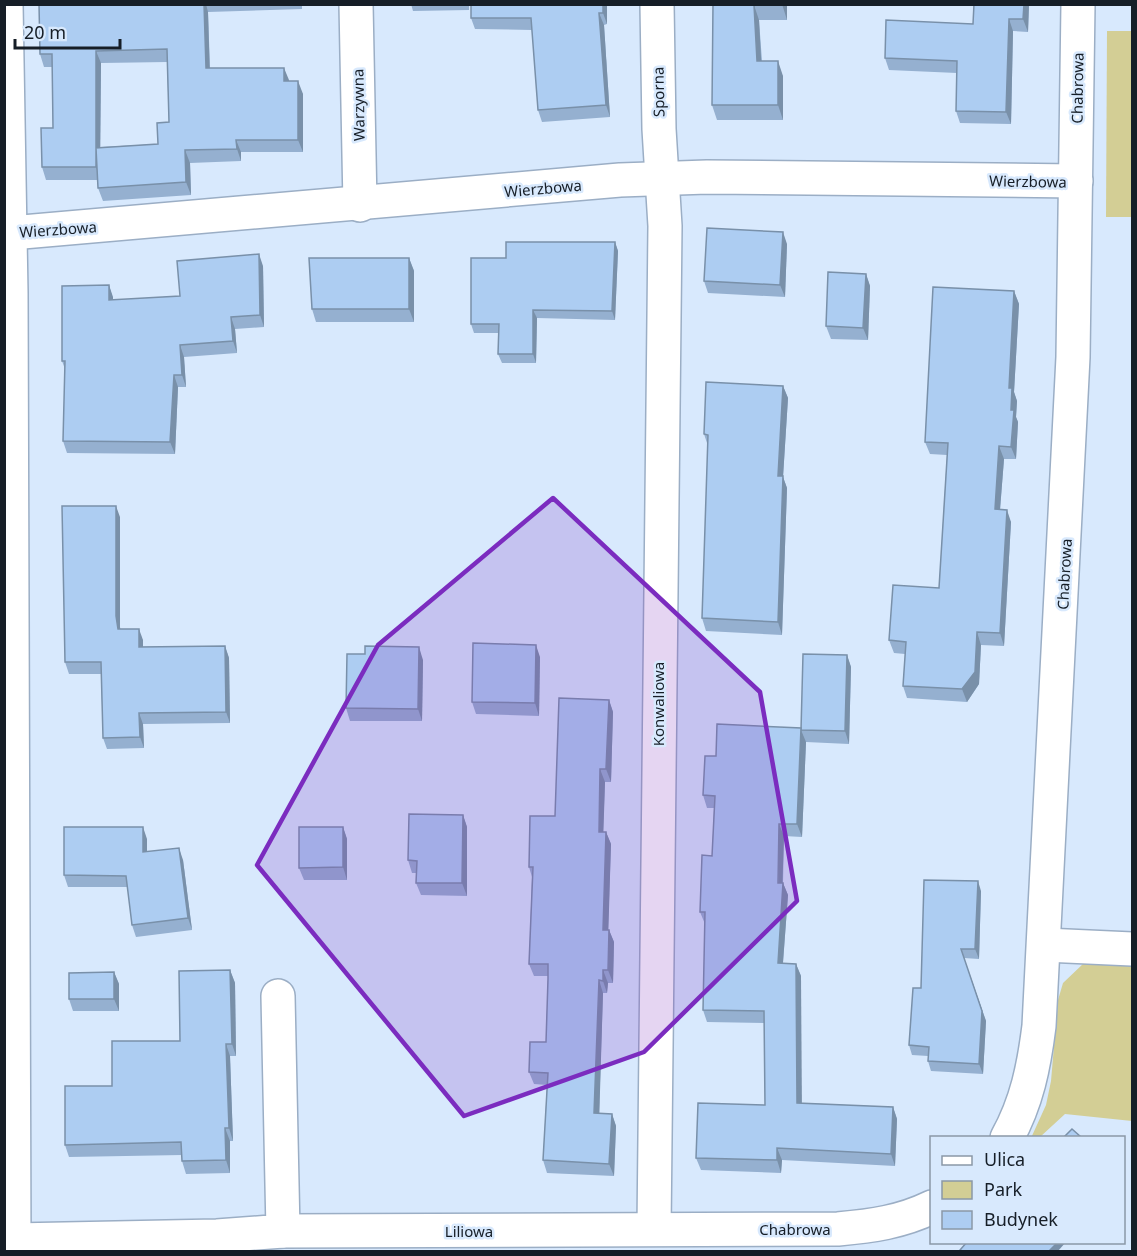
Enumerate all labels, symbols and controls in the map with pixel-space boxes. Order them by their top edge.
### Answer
scale bar [15,12,120,50]
text: 20 m [24,20,66,44]
street label: Chabrowa [1066,52,1088,124]
street label: Sporna [648,67,668,117]
street label: Warzywna [347,69,369,141]
street label: Wierzbowa [989,170,1067,192]
street label: Wierzbowa [503,175,583,201]
street label: Wierzbowa [19,216,97,242]
street label: Chabrowa [1052,538,1076,610]
street label: Konwaliowa [648,662,668,746]
legend [930,1136,1125,1244]
text: Ulica [984,1147,1025,1171]
text: Park [984,1177,1022,1201]
text: Budynek [984,1207,1058,1231]
street label: Chabrowa [759,1219,831,1239]
street label: Liliowa [445,1221,493,1241]

